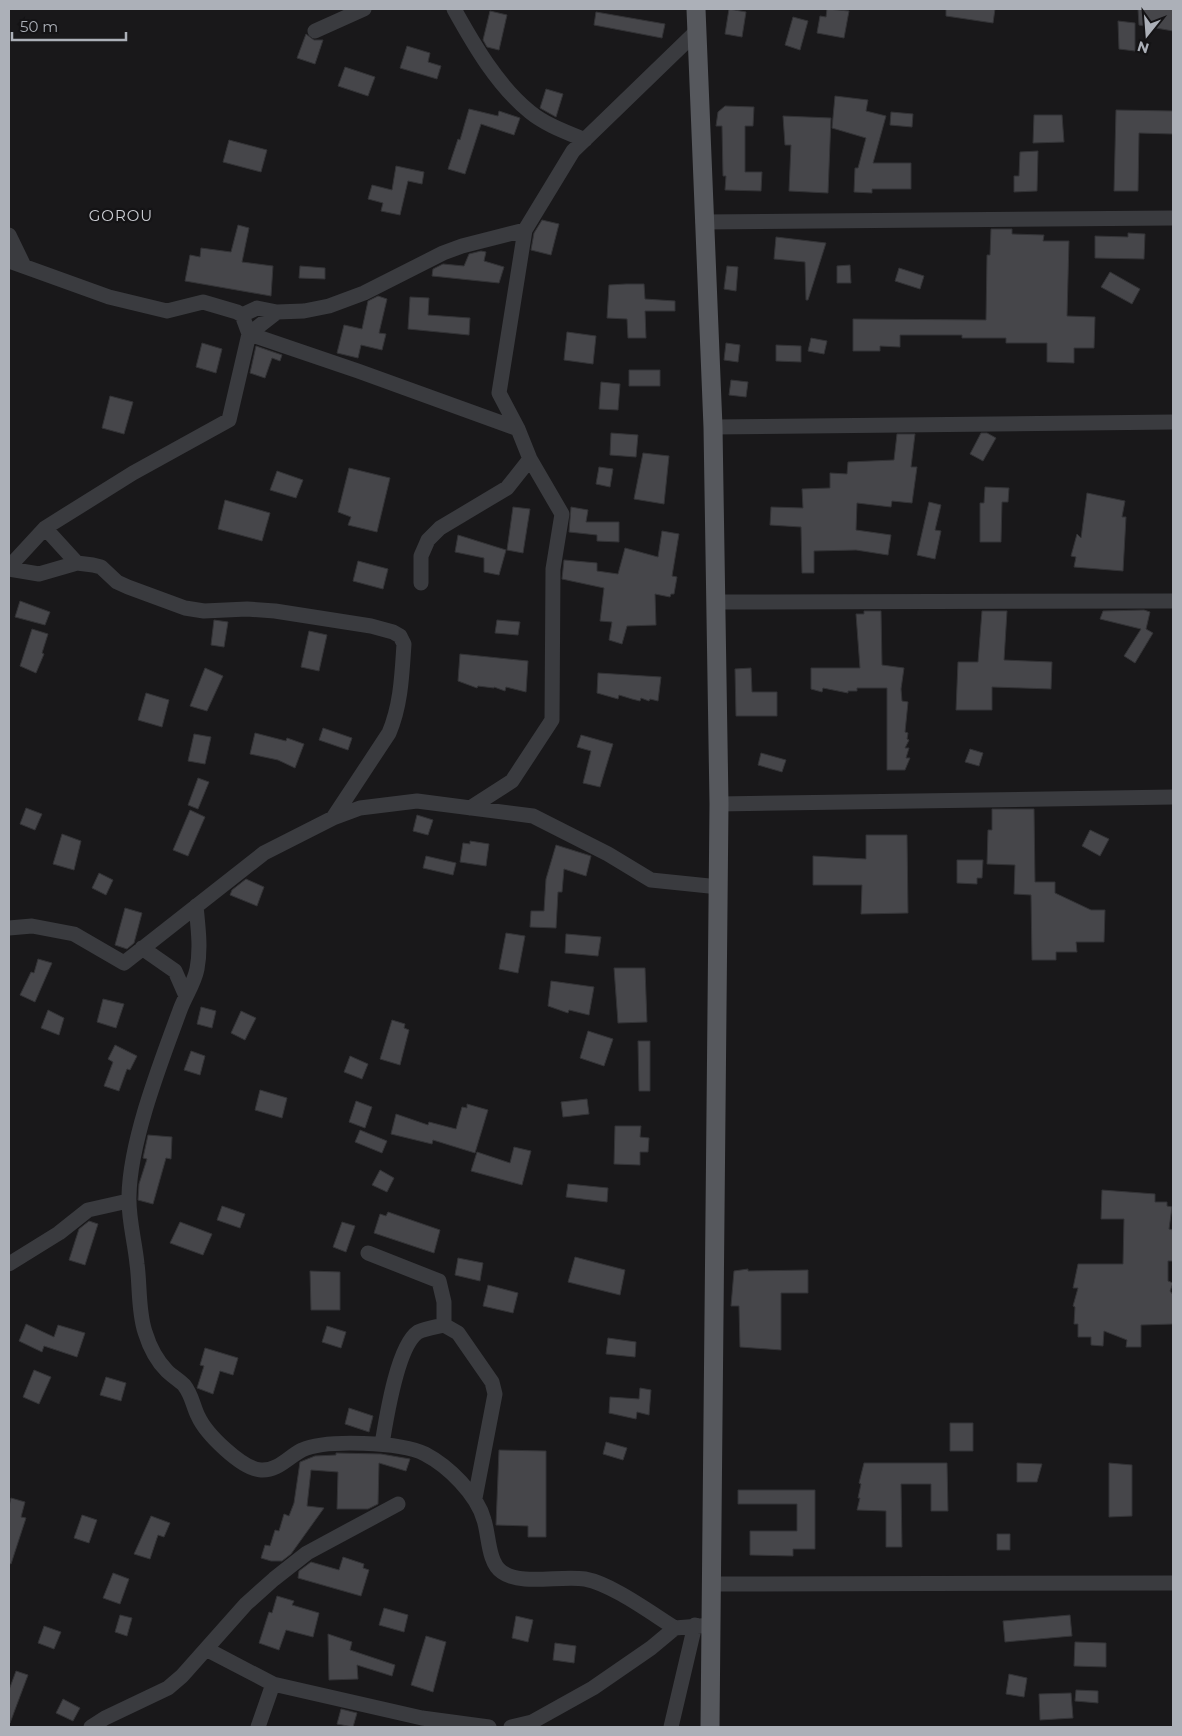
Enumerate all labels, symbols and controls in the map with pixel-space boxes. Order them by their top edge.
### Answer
scale bar [12,10,126,42]
north arrow [1122,10,1172,60]
text: 50 m [20,17,58,36]
text: N [1135,37,1151,58]
district label: GOROU [89,206,153,225]

